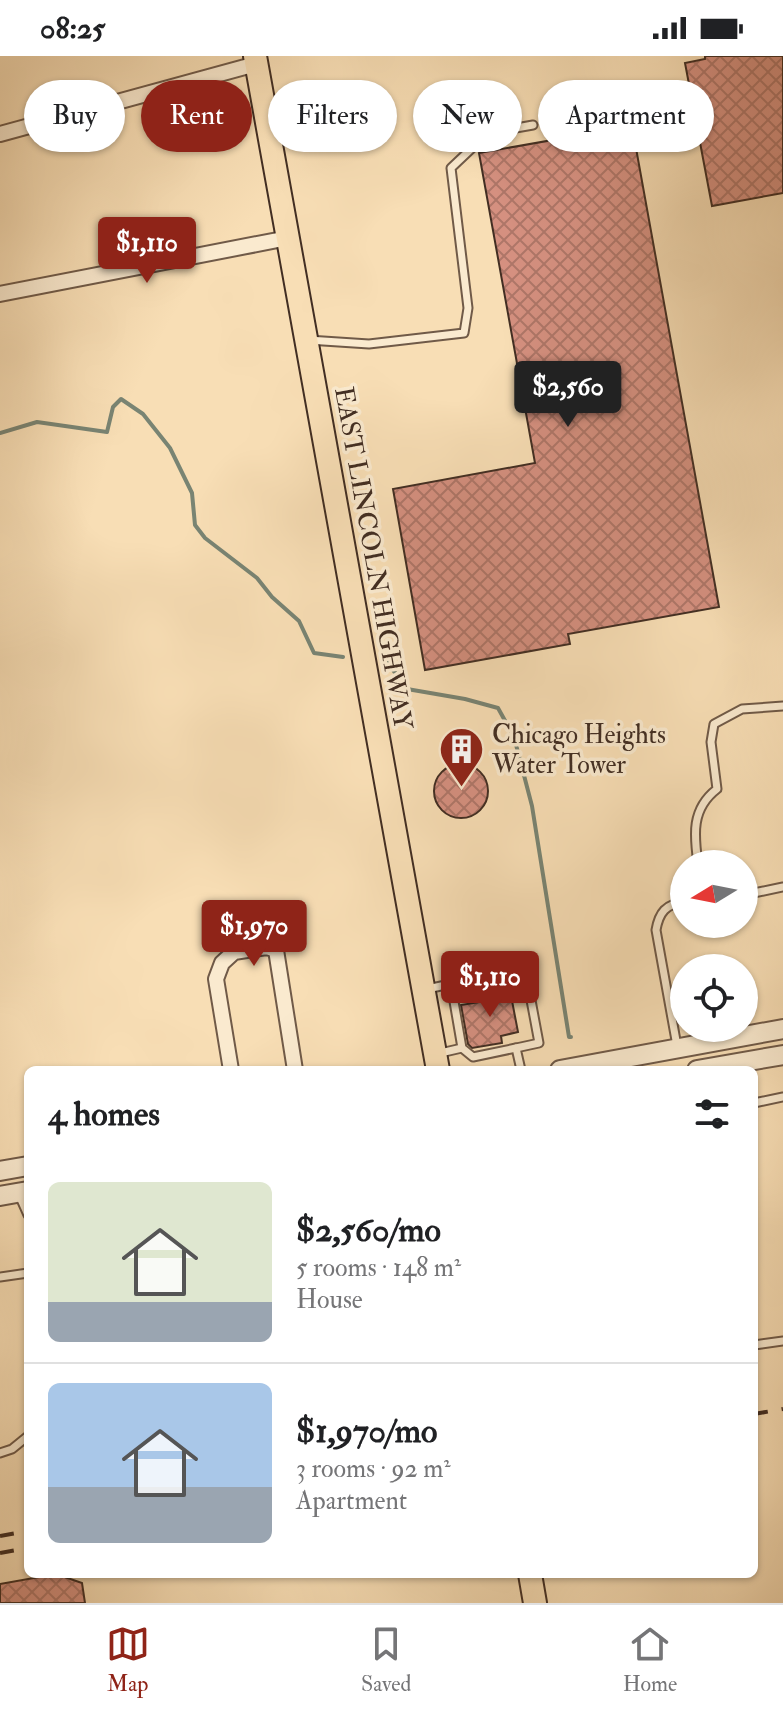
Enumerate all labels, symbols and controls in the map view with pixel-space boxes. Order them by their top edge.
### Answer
text: 08:25 [40,10,105,47]
chip: Buy [24,80,125,152]
chip: Rent [141,80,252,152]
chip: Filters [268,80,397,152]
chip: New [413,80,522,152]
chip: Apartment [538,80,714,152]
pin: $1,110 [82,217,212,285]
text: $1,110 [116,227,178,259]
pin: $2,560 [503,361,633,429]
text: $2,560 [532,371,604,403]
street label: EAST LINCOLN HIGHWAY [327,384,419,733]
place label: Chicago Heights Water Tower [491,719,666,781]
building icon: Chicago Heights Water Tower [437,725,485,788]
north arrow [670,850,758,938]
map controls [670,850,758,1042]
pin: $1,970 [189,900,319,968]
text: $1,970 [220,910,288,942]
pin: $1,110 [425,951,555,1019]
button: locate [670,954,758,1042]
text: $1,110 [459,961,521,993]
icon: filters [690,1092,734,1136]
text: 4 homes [48,1093,160,1136]
text: $2,560/mo [296,1209,441,1252]
icon: home [112,1214,208,1310]
text: 5 rooms · 148 m² [296,1252,461,1284]
text: House [296,1284,363,1316]
text: $1,970/mo [296,1410,437,1453]
icon: home [112,1415,208,1511]
text: 3 rooms · 92 m² [296,1453,451,1485]
text: Apartment [296,1485,407,1517]
tab: Map [106,1622,150,1698]
tab: Saved [361,1622,411,1698]
tab: Home [623,1622,677,1698]

